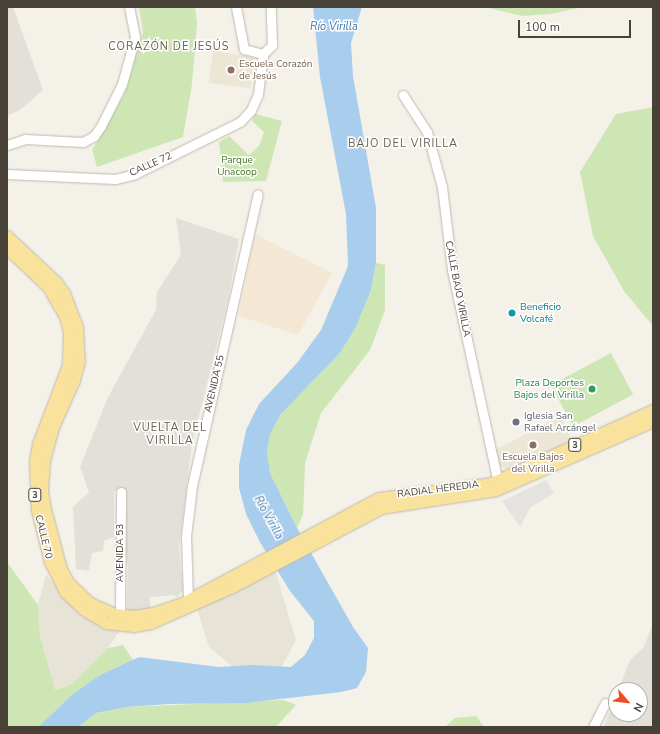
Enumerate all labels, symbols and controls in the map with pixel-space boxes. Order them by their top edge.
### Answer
scale bar [520,12,633,38]
text: 100 m [525,19,560,35]
water label: Río Virilla [310,20,358,34]
district label: CORAZÓN DE JESÚS [108,40,230,54]
place label: Escuela Corazón de Jesús [239,58,312,82]
marker: Escuela Corazón de Jesús [226,65,236,75]
district label: BAJO DEL VIRILLA [348,137,458,151]
street label: CALLE 72 [128,150,174,180]
park label: Parque Unacoop [217,154,257,178]
street label: CALLE BAJO VIRILLA [442,240,472,338]
place label: Beneficio Volcafé [520,301,561,324]
marker: Beneficio Volcafé [507,308,517,318]
street label: AVENIDA 55 [203,354,227,414]
place label: Plaza Deportes Bajos del Virilla [514,377,584,400]
marker: Plaza Deportes Bajos del Virilla [587,384,597,394]
place label: Iglesia San Rafael Arcángel [524,410,596,434]
marker: Iglesia San Rafael Arcángel [511,417,521,427]
district label: VUELTA DEL VIRILLA [133,422,207,448]
road number: 3 [568,438,582,452]
marker: Escuela Bajos del Virilla [528,440,538,450]
place label: Escuela Bajos del Virilla [502,451,564,474]
street label: RADIAL HEREDIA [396,479,480,501]
road number: 3 [28,488,42,502]
water label: Río Virilla [251,494,285,542]
street label: CALLE 70 [32,514,54,560]
street label: AVENIDA 53 [115,524,127,582]
north arrow [608,682,648,722]
text: N [630,700,647,715]

